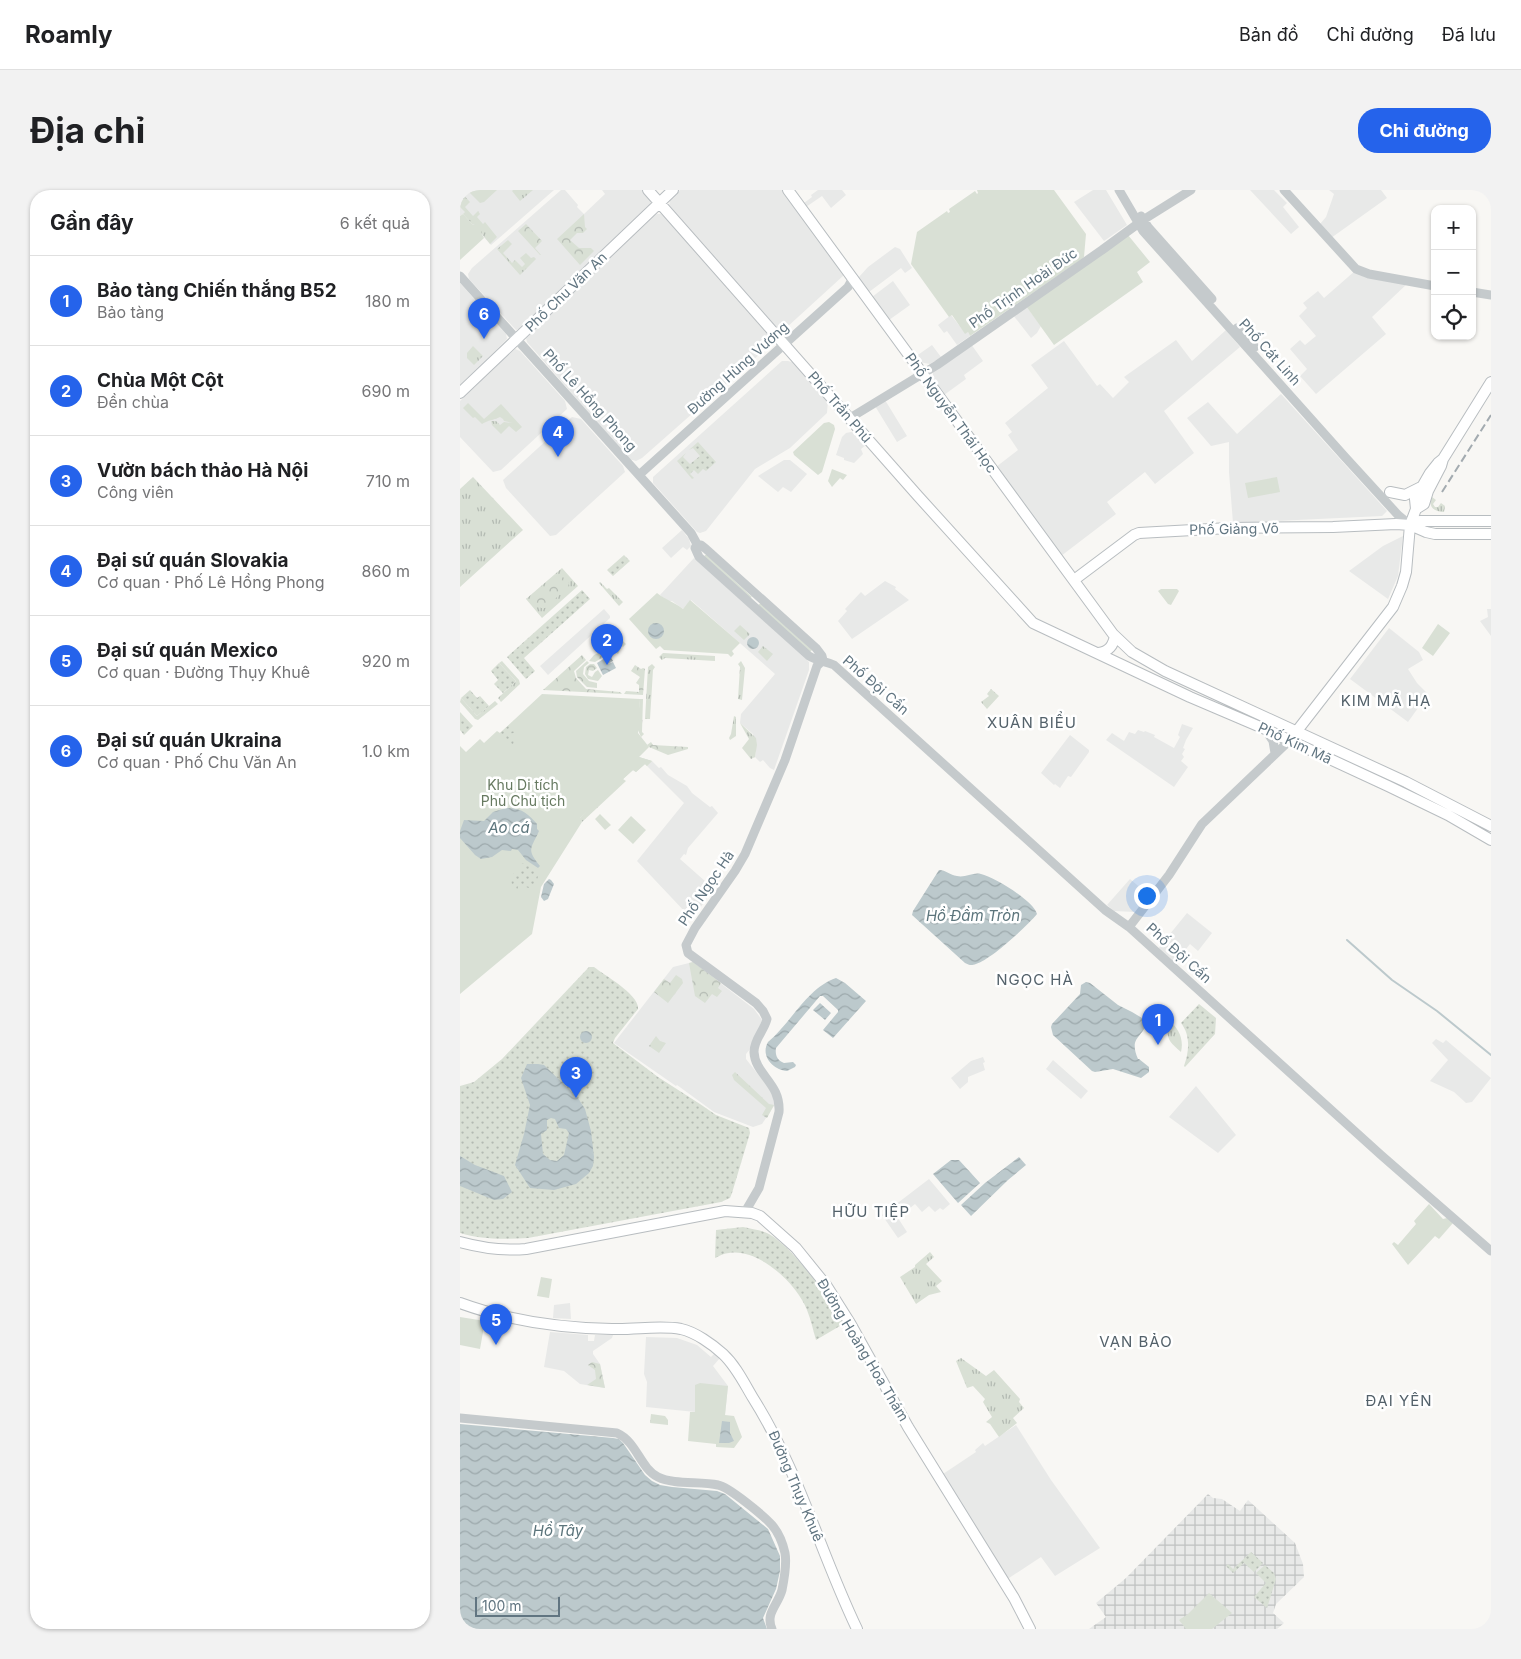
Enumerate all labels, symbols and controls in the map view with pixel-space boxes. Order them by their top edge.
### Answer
text: Roamly [25,20,112,49]
text: Bản đồ [1239,24,1298,45]
text: Chỉ đường [1326,24,1414,45]
text: Đã lưu [1442,24,1496,45]
button: Chỉ đường [1358,108,1491,153]
text: Địa chỉ [30,109,145,151]
map controls [1431,205,1476,340]
button: + [1431,205,1476,250]
text: Gần đây [50,210,134,235]
text: 6 kết quả [340,213,410,233]
street label: Phố Trịnh Hoài Đức [965,244,1080,331]
street label: Phố Chu Văn An [521,248,610,335]
button: − [1431,250,1476,295]
text: Bảo tàng Chiến thắng B52 [97,279,337,302]
text: 1 [63,291,69,311]
text: 180 m [365,291,410,311]
button: locate [1431,295,1476,340]
pin: 6 [468,298,500,339]
text: Bảo tàng [97,302,164,322]
street label: Phố Cát Linh [1236,315,1305,389]
street label: Đường Hùng Vương [684,318,792,417]
street label: Phố Lê Hồng Phong [540,345,641,454]
street label: Phố Nguyễn Thái Học [902,349,1001,476]
street label: Phố Trần Phú [805,368,876,446]
text: Chùa Một Cột [97,369,224,392]
text: 2 [61,381,71,401]
text: 690 m [362,381,410,401]
text: Đền chùa [97,392,169,412]
pin: 4 [542,416,574,457]
text: Vườn bách thảo Hà Nội [97,459,308,482]
text: 3 [61,471,71,491]
text: 710 m [366,471,410,491]
text: Công viên [97,482,174,502]
street label: Phố Giảng Võ [1189,519,1279,538]
text: Đại sứ quán Slovakia [97,549,289,572]
text: 4 [61,561,71,581]
text: 860 m [362,561,410,581]
text: Cơ quan · Phố Lê Hồng Phong [97,572,324,592]
pin: 2 [591,624,623,665]
text: Đại sứ quán Mexico [97,639,278,662]
text: 5 [61,651,71,671]
text: 920 m [362,651,410,671]
street label: Phố Đội Cấn [840,651,913,718]
text: Cơ quan · Đường Thụy Khuê [97,662,310,682]
district label: KIM MÃ HẠ [1341,691,1431,710]
district label: XUÂN BIỂU [987,711,1077,732]
street label: Phố Kim Mã [1256,718,1335,767]
text: Đại sứ quán Ukraina [97,729,282,752]
text: 6 [61,741,71,761]
text: 1.0 km [362,741,410,761]
text: Cơ quan · Phố Chu Văn An [97,752,297,772]
park label: Khu Di tích Phủ Chủ tịch [481,776,565,809]
water label: Ao cá [487,818,530,837]
street label: Phố Ngọc Hà [674,847,737,929]
your location [1134,883,1160,909]
water label: Hồ Đầm Tròn [926,906,1020,925]
street label: Phố Đội Cấn [1143,919,1215,986]
district label: NGỌC HÀ [996,970,1074,989]
pin: 1 [1142,1004,1174,1045]
pin: 3 [560,1057,592,1098]
district label: HỮU TIỆP [832,1202,910,1221]
street label: Đường Hoàng Hoa Thám [814,1275,913,1424]
pin: 5 [480,1304,512,1345]
district label: VẠN BẢO [1099,1332,1173,1351]
district label: ĐẠI YÊN [1366,1391,1432,1410]
street label: Đường Thụy Khuê [765,1428,828,1544]
water label: Hồ Tây [533,1521,584,1540]
scale bar [475,1594,560,1617]
text: 100 m [482,1597,522,1614]

